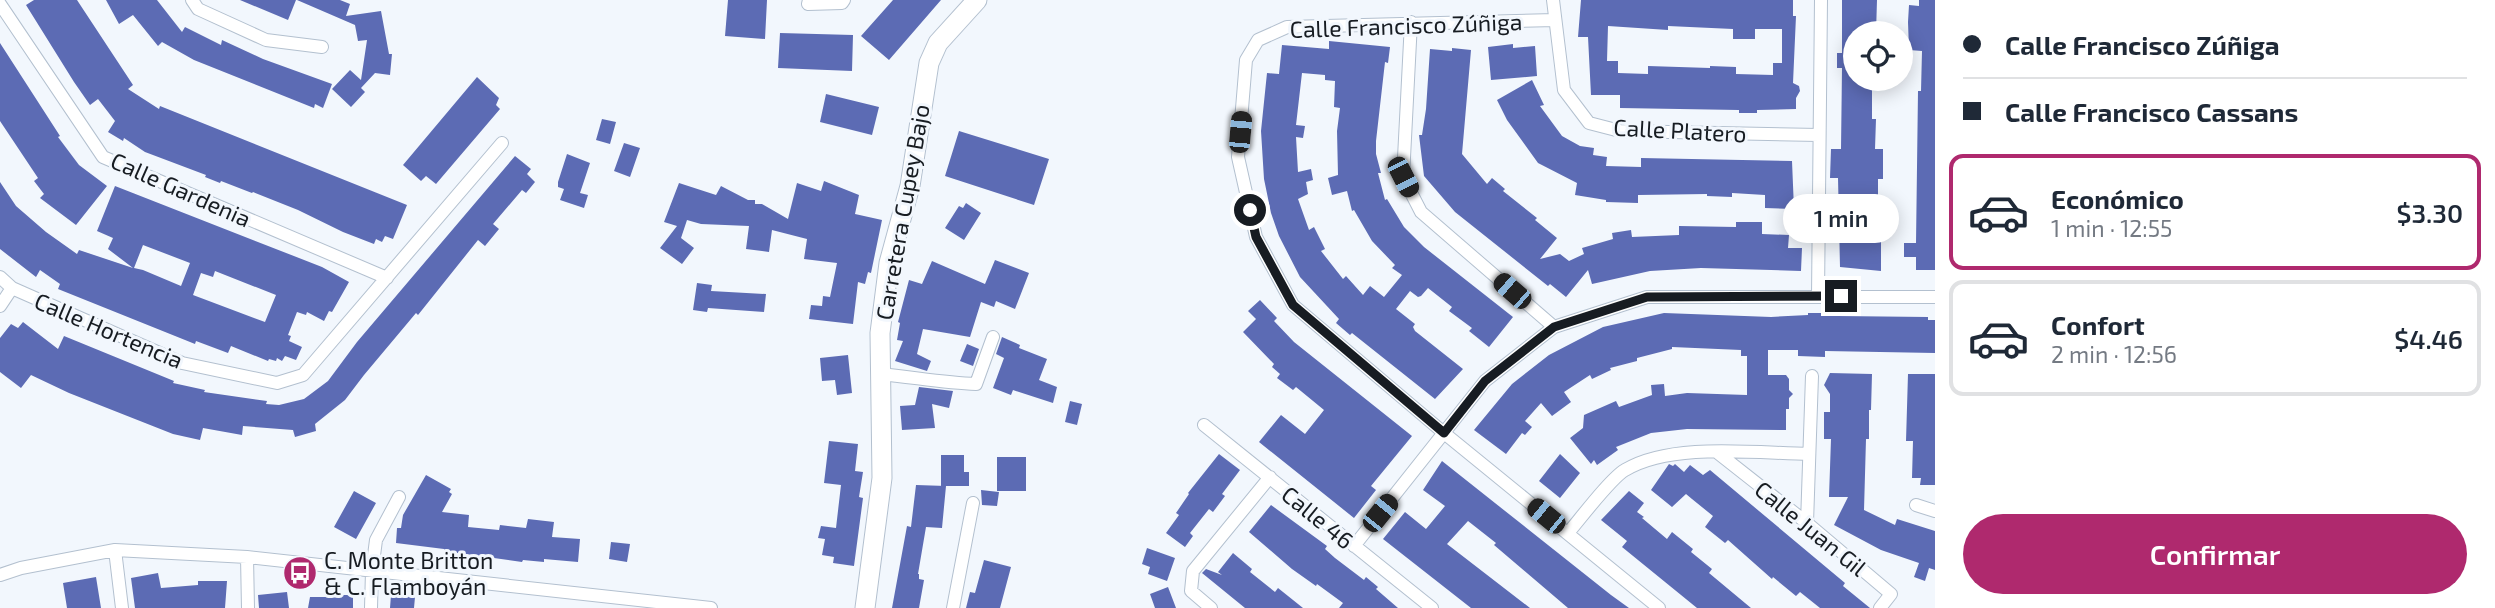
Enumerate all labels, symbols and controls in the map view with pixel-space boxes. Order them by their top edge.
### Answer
street label: Calle Francisco Zúñiga [1289,7,1523,43]
map controls [1843,21,1913,91]
button: locate [1843,21,1913,91]
text: Calle Francisco Zúñiga [2005,29,2280,60]
text: Calle Francisco Cassans [2005,96,2298,127]
street label: Carretera Cupey Bajo [869,102,935,322]
car [1228,110,1253,154]
street label: Calle Platero [1613,113,1747,147]
street label: Calle Gardenia [107,146,255,232]
car [1385,154,1422,200]
icon: car [1967,181,2030,244]
text: Económico [2051,183,2184,214]
route start [1234,194,1266,226]
callout: 1 min [1783,194,1899,244]
text: $3.30 [2397,197,2463,228]
text: 1 min [1814,204,1868,232]
text: 1 min · 12:55 [2051,214,2172,242]
car [1490,269,1535,313]
route end [1825,280,1857,312]
street label: Calle Hortencia [31,286,187,374]
icon: car [1967,307,2030,370]
text: Confort [2051,309,2145,340]
text: $4.46 [2394,323,2463,354]
text: 2 min · 12:56 [2051,340,2177,368]
street label: Calle Juan Gil [1750,474,1873,582]
street label: Calle 46 [1276,480,1360,554]
car [1359,490,1402,536]
car [1524,495,1569,537]
button: Confirmar [1963,514,2467,594]
place label: C. Monte Britton & C. Flamboyán [324,546,494,600]
bus stop icon: C. Monte Britton & C. Flamboyán [281,554,319,592]

